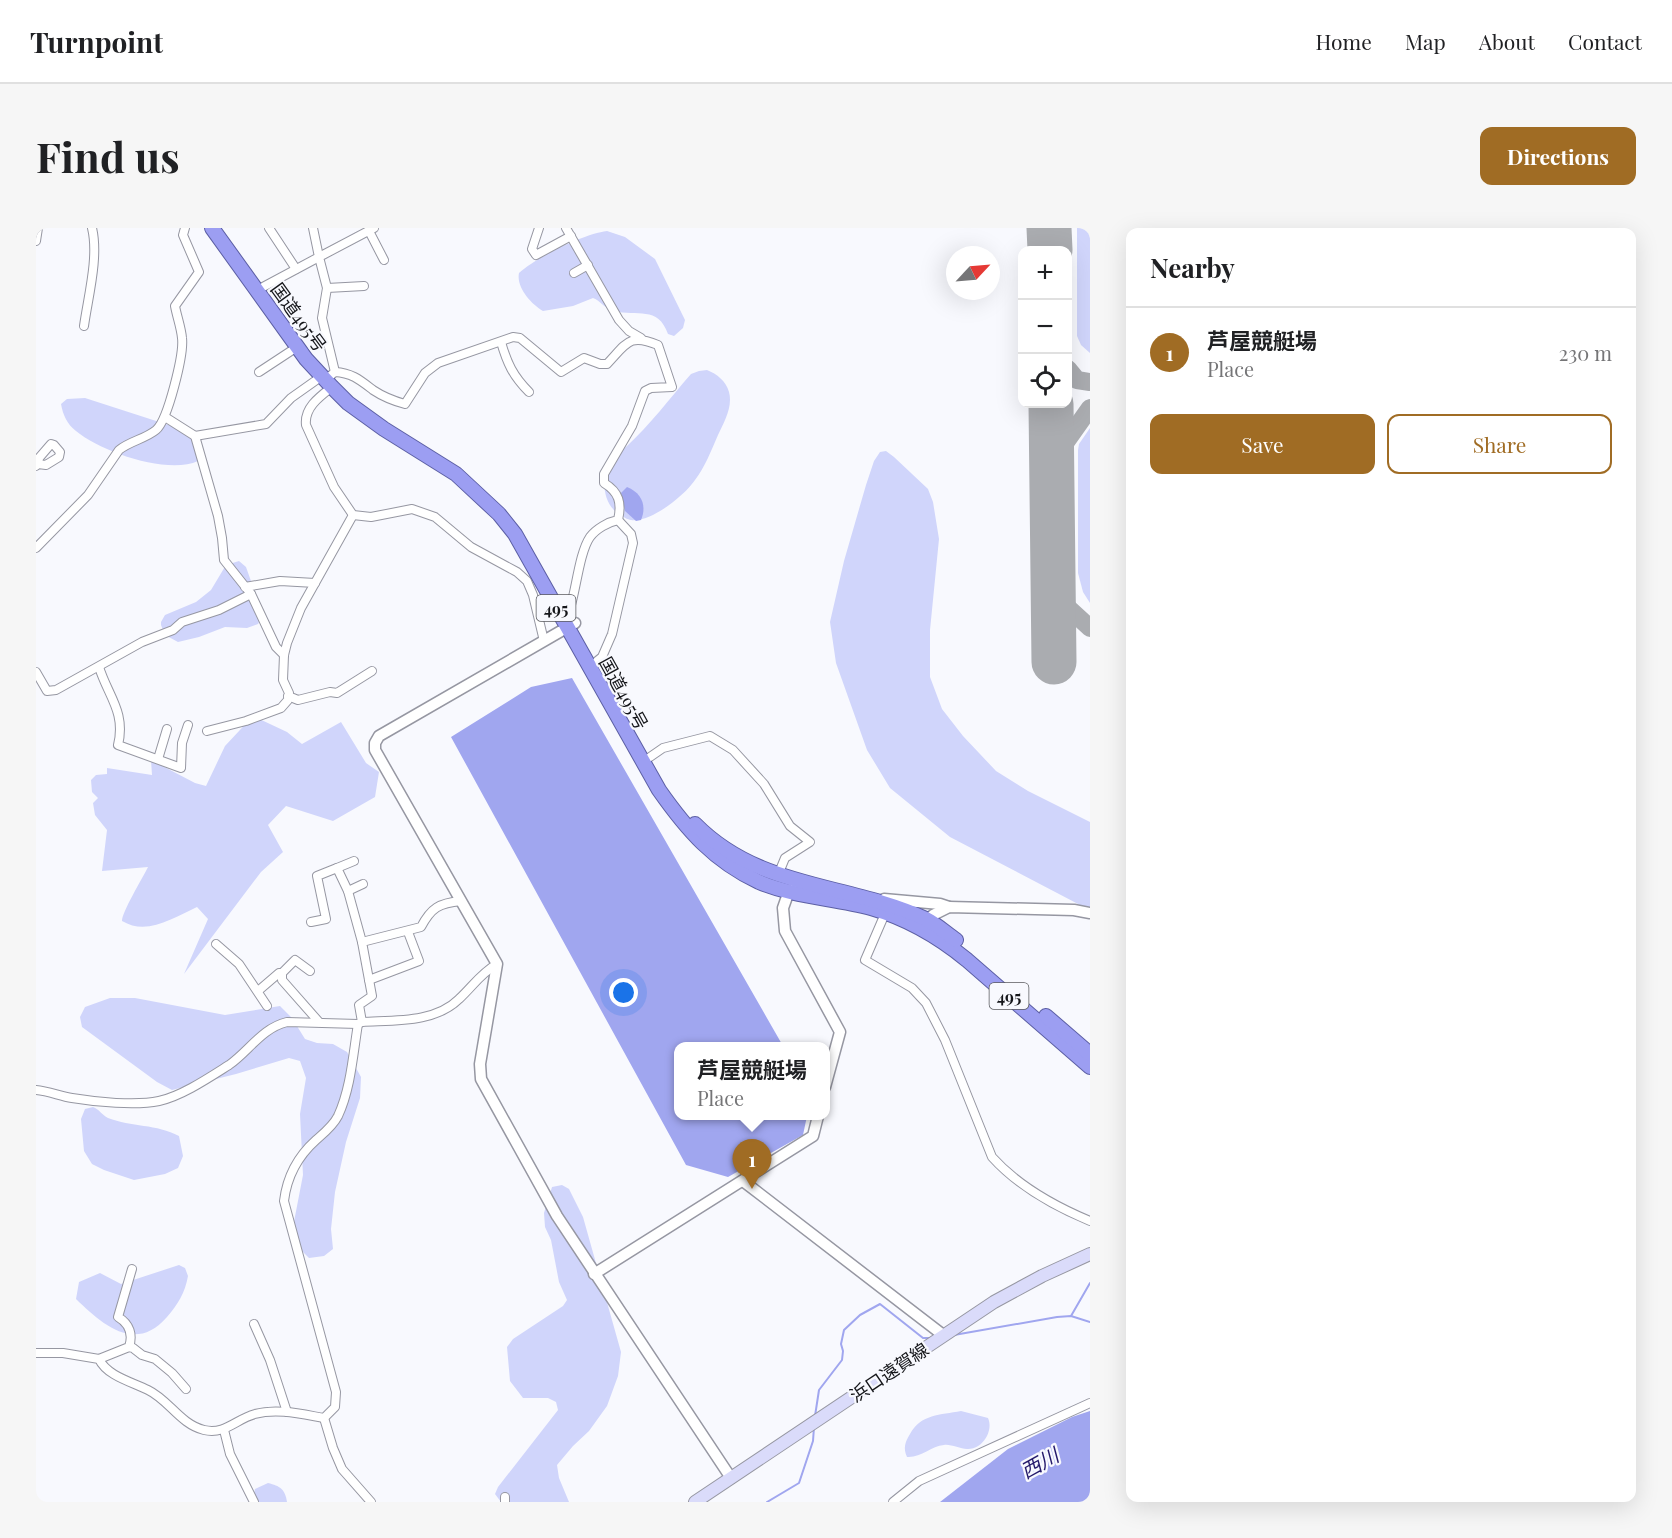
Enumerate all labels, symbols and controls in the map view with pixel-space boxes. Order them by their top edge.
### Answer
text: Turnpoint [30,23,163,60]
text: Home [1316,27,1372,55]
text: Map [1405,27,1446,55]
text: About [1479,27,1535,55]
text: Contact [1568,27,1642,55]
button: Directions [1480,127,1636,185]
text: Find us [36,128,180,184]
north arrow [946,246,1000,300]
map controls [1018,246,1072,408]
button: + [1018,246,1072,300]
text: Nearby [1150,250,1235,285]
street label: 国道495号 [266,278,332,356]
button: − [1018,300,1072,354]
text: 芦屋競艇場 [1207,325,1317,355]
text: 1 [1166,339,1173,366]
text: 230 m [1559,339,1612,366]
button: locate [1018,354,1072,408]
text: Place [1207,355,1254,382]
button: Save [1150,414,1375,474]
button: Share [1387,414,1612,474]
road number: 495 [536,595,576,621]
street label: 国道495号 [594,652,654,734]
your location [609,978,638,1007]
road number: 495 [990,983,1028,1009]
popup [674,1042,830,1120]
text: 芦屋競艇場 [697,1054,807,1084]
text: Place [697,1084,744,1111]
pin: 1 [732,1140,772,1189]
street label: 浜口遠賀線 [845,1337,933,1407]
water label: 西川 [1015,1440,1065,1484]

